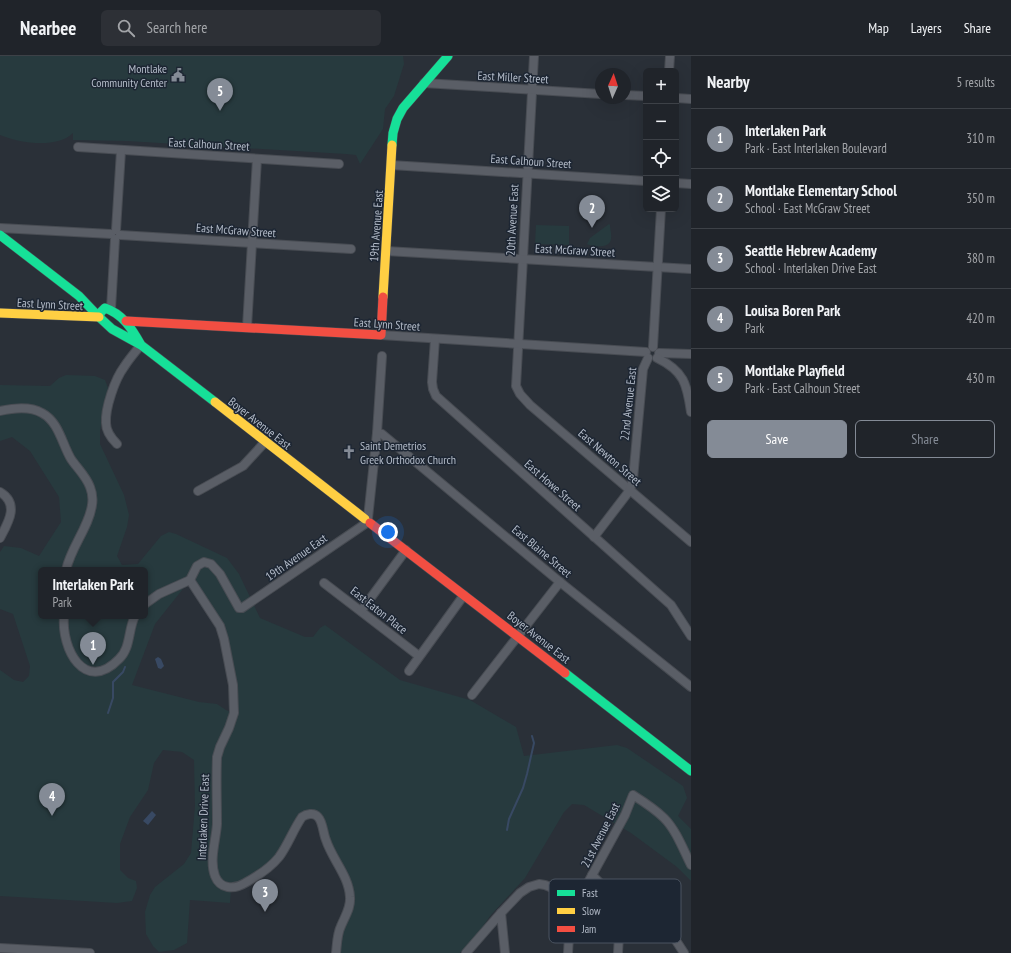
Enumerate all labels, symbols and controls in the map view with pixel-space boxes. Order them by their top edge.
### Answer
search box [101,10,381,46]
text: Nearbee [20,16,77,40]
icon: search [115,17,137,39]
text: Search here [147,18,207,37]
text: Map [868,19,889,37]
text: Layers [911,19,942,37]
text: Share [964,19,991,37]
place label: Montlake Community Center [91,61,168,90]
public building icon: Montlake Community Center [170,67,186,83]
street label: East Miller Street [477,68,550,86]
north arrow [595,68,631,104]
map controls [643,68,679,212]
button: + [643,68,679,104]
text: Nearby [707,71,750,93]
text: 5 results [956,74,995,91]
pin: 5 [207,78,233,111]
button: − [643,104,679,140]
text: Interlaken Park [745,121,826,140]
text: 1 [717,130,723,147]
text: 310 m [966,130,995,147]
street label: East Calhoun Street [168,134,251,154]
button: locate [643,140,679,176]
text: Park · East Interlaken Boulevard [745,140,887,157]
street label: East Calhoun Street [490,151,573,171]
button: layers [643,176,679,212]
text: Montlake Elementary School [745,181,897,200]
street label: 20th Avenue East [503,183,521,256]
street label: 19th Avenue East [366,189,386,262]
text: 2 [717,190,723,207]
text: 350 m [966,190,995,207]
pin: 2 [579,195,605,228]
text: School · East McGraw Street [745,200,870,217]
street label: East McGraw Street [196,220,277,240]
street label: East McGraw Street [535,240,616,260]
text: Seattle Hebrew Academy [745,241,877,260]
text: 3 [717,250,723,267]
text: 380 m [966,250,995,267]
text: School · Interlaken Drive East [745,260,877,277]
street label: East Lynn Street [16,295,84,313]
text: Louisa Boren Park [745,301,840,320]
text: 4 [717,310,723,327]
text: 420 m [966,310,995,327]
street label: East Lynn Street [353,314,421,334]
text: Park [745,320,764,337]
text: Montlake Playfield [745,361,845,380]
street label: 22nd Avenue East [617,366,639,441]
text: 5 [717,370,723,387]
text: 430 m [966,370,995,387]
text: Park · East Calhoun Street [745,380,860,397]
street label: Boyer Avenue East [225,394,295,453]
button: Save [707,420,847,458]
button: Share [855,420,995,458]
street label: East Newton Street [575,425,645,489]
place label: Saint Demetrios Greek Orthodox Church [360,438,456,467]
church icon: Saint Demetrios Greek Orthodox Church [341,444,357,460]
street label: East Howe Street [521,456,585,514]
your location [378,522,398,542]
street label: East Blaine Street [509,522,575,581]
street label: 19th Avenue East [262,530,330,584]
popup [38,567,148,619]
text: Interlaken Park [52,575,134,594]
street label: East Eaton Place [348,583,410,637]
text: Park [52,594,72,611]
street label: Boyer Avenue East [504,608,574,667]
pin: 1 [80,632,106,665]
street label: Interlaken Drive East [194,773,212,860]
pin: 4 [39,783,65,816]
street label: 21st Avenue East [577,800,623,870]
pin: 3 [252,879,278,912]
legend [549,879,681,943]
text: Fast [582,886,598,900]
text: Slow [582,904,601,918]
text: Jam [581,922,596,936]

